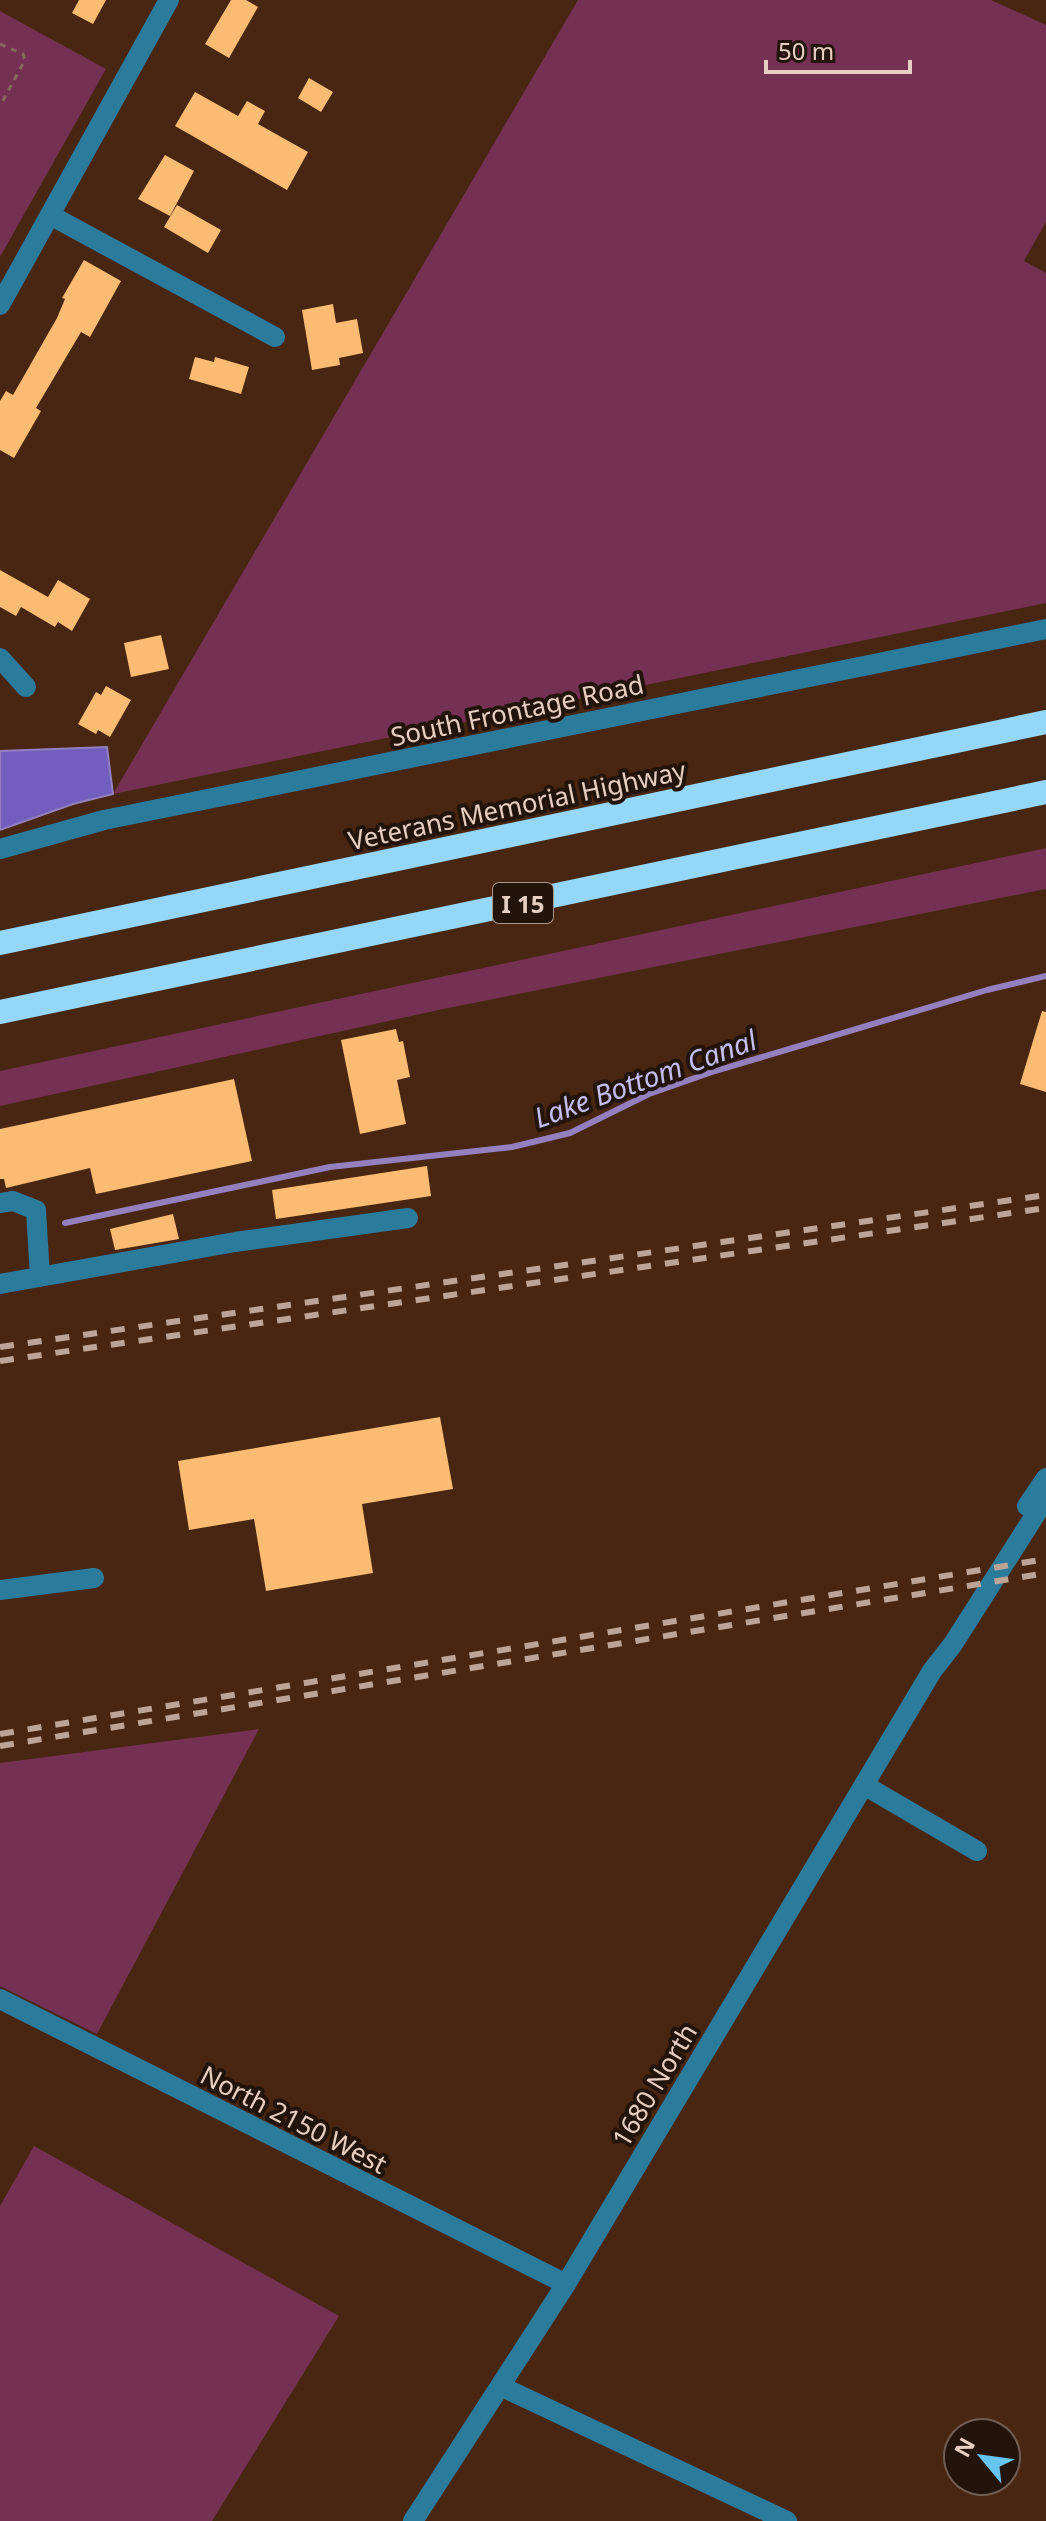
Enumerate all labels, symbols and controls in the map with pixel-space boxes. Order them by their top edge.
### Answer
scale bar [766,24,910,74]
text: 50 m [778,34,834,67]
street label: South Frontage Road [387,666,647,754]
street label: Veterans Memorial Highway [345,751,690,858]
road number: I 15 [493,883,553,923]
water label: Lake Bottom Canal [528,1020,762,1136]
street label: 1680 North [603,2017,705,2153]
street label: North 2150 West [195,2056,393,2182]
north arrow [942,2417,1022,2497]
text: N [946,2432,981,2462]

